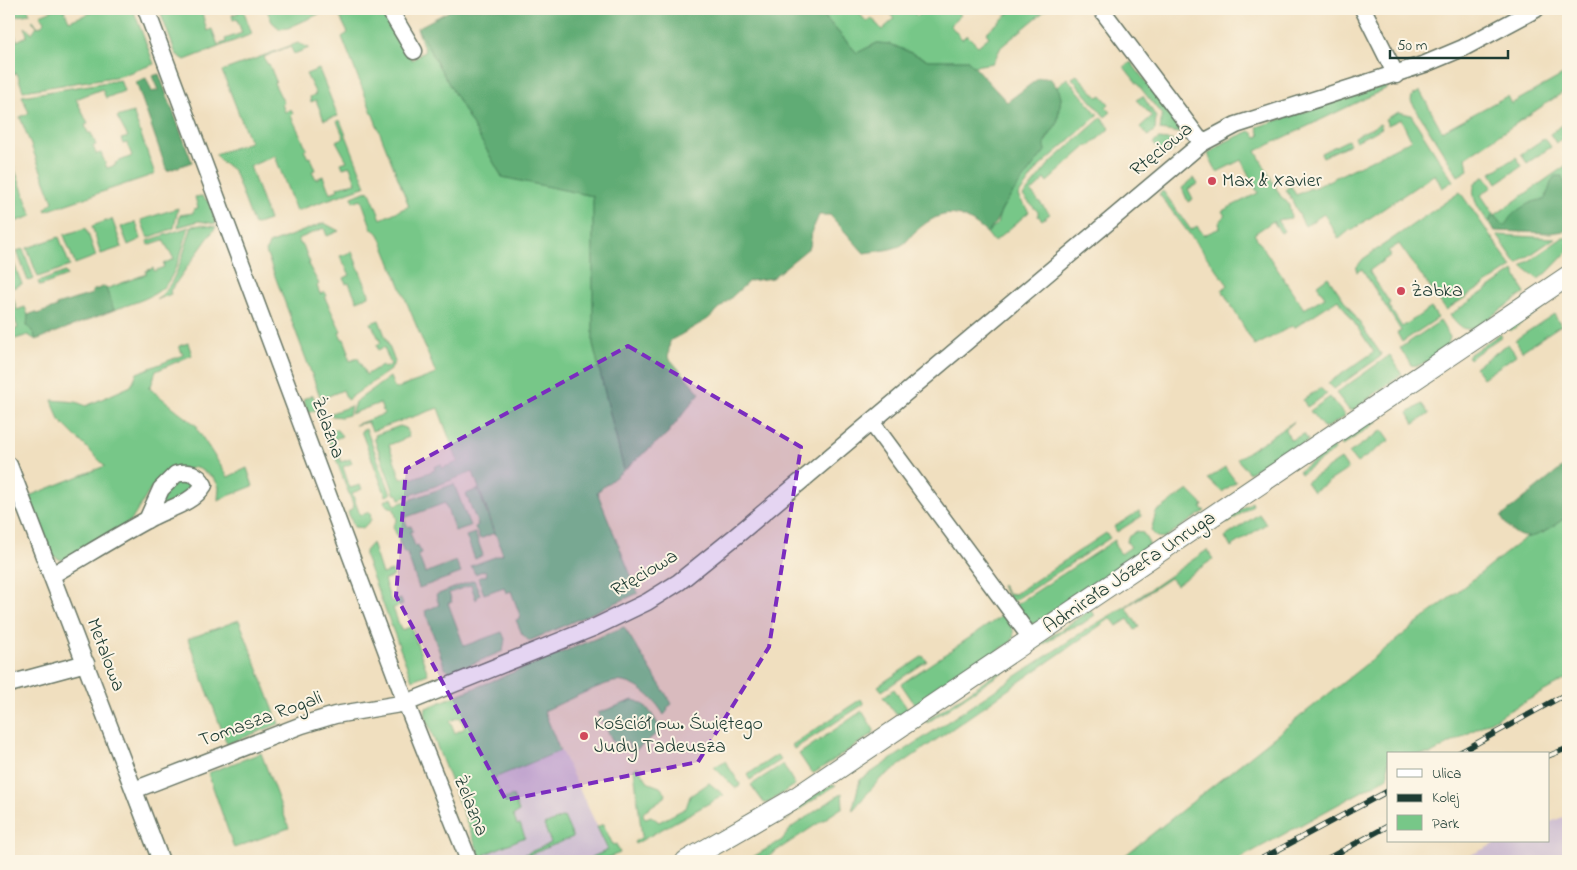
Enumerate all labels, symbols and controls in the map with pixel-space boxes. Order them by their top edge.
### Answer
scale bar [1390,28,1507,60]
text: 50 m [1397,35,1428,57]
street label: Rtęciowa [1124,116,1200,184]
place label: Max & Xavier [1222,167,1323,196]
marker: Max & Xavier [1206,175,1218,187]
place label: Żabka [1411,277,1463,306]
marker: Żabka [1395,285,1407,297]
street label: Żelazna [303,393,351,463]
street label: Admirała Józefa Unruga [1038,504,1223,642]
street label: Rtęciowa [606,543,684,605]
street label: Metalowa [78,614,132,696]
street label: Tomasza Rogali [195,684,327,757]
place label: Kościół pw. Świętego Judy Tadeusza [594,710,763,762]
marker: Kościół pw. Świętego Judy Tadeusza [578,730,590,742]
legend [1387,752,1550,842]
text: Ulica [1432,763,1461,785]
street label: Żelazna [445,771,495,841]
text: Kolej [1432,787,1460,809]
text: Park [1432,813,1460,835]

